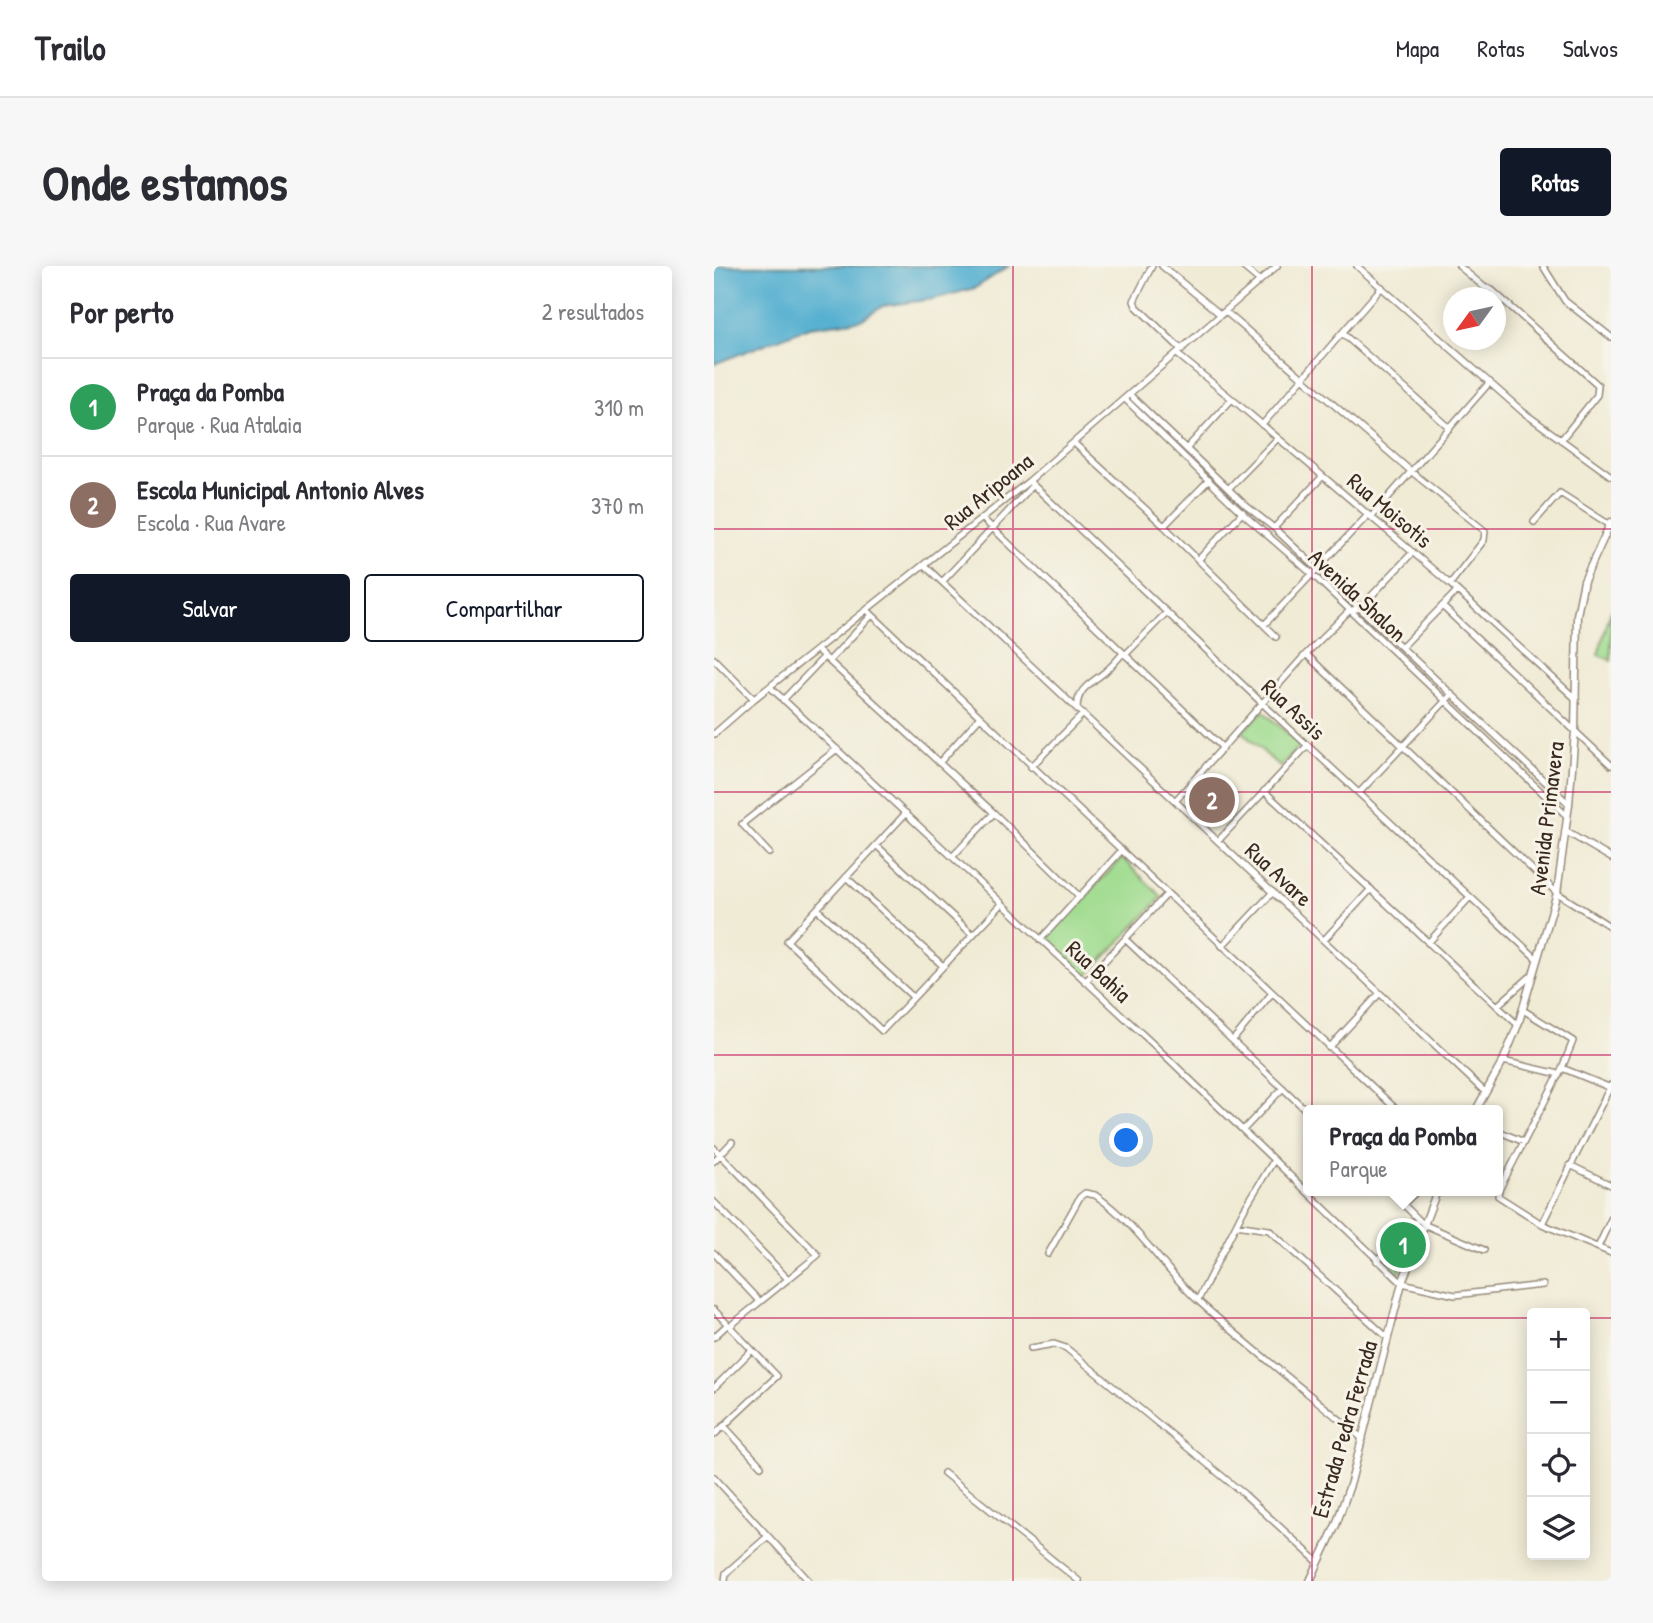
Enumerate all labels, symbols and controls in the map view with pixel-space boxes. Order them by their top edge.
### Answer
text: Trailo [35,26,106,70]
text: Mapa [1396,32,1439,64]
text: Rotas [1477,32,1525,64]
text: Salvos [1563,32,1618,64]
button: Rotas [1500,148,1611,216]
text: Onde estamos [42,149,288,215]
north arrow [1443,287,1506,350]
text: Por perto [70,292,174,332]
text: 2 resultados [542,296,644,327]
text: Praça da Pomba [137,374,284,409]
text: 1 [89,392,97,423]
text: 310 m [594,392,644,423]
text: Parque · Rua Atalaia [137,409,302,440]
street label: Rua Aripoana [937,445,1039,537]
street label: Rua Moisotis [1341,465,1439,555]
text: Escola Municipal Antonio Alves [137,472,424,507]
text: 2 [88,490,98,521]
text: 370 m [591,490,644,521]
text: Escola · Rua Avare [137,507,286,538]
street label: Avenida Shalon [1302,542,1414,648]
button: Salvar [70,574,350,642]
button: Compartilhar [364,574,644,642]
street label: Rua Assis [1255,671,1333,747]
street label: Avenida Primavera [1521,740,1571,896]
pin: 2 [1189,774,1235,826]
street label: Rua Avare [1239,835,1319,913]
street label: Rua Bahia [1060,933,1138,1009]
popup [1303,1105,1503,1196]
text: Praça da Pomba [1330,1118,1476,1153]
your location [1109,1123,1143,1157]
text: Parque [1330,1153,1388,1184]
pin: 1 [1380,1219,1426,1271]
map controls [1527,1308,1590,1560]
button: + [1527,1308,1590,1371]
street label: Estrada Pedra Ferrada [1304,1337,1384,1521]
button: − [1527,1371,1590,1434]
button: locate [1527,1434,1590,1497]
button: layers [1527,1497,1590,1560]

